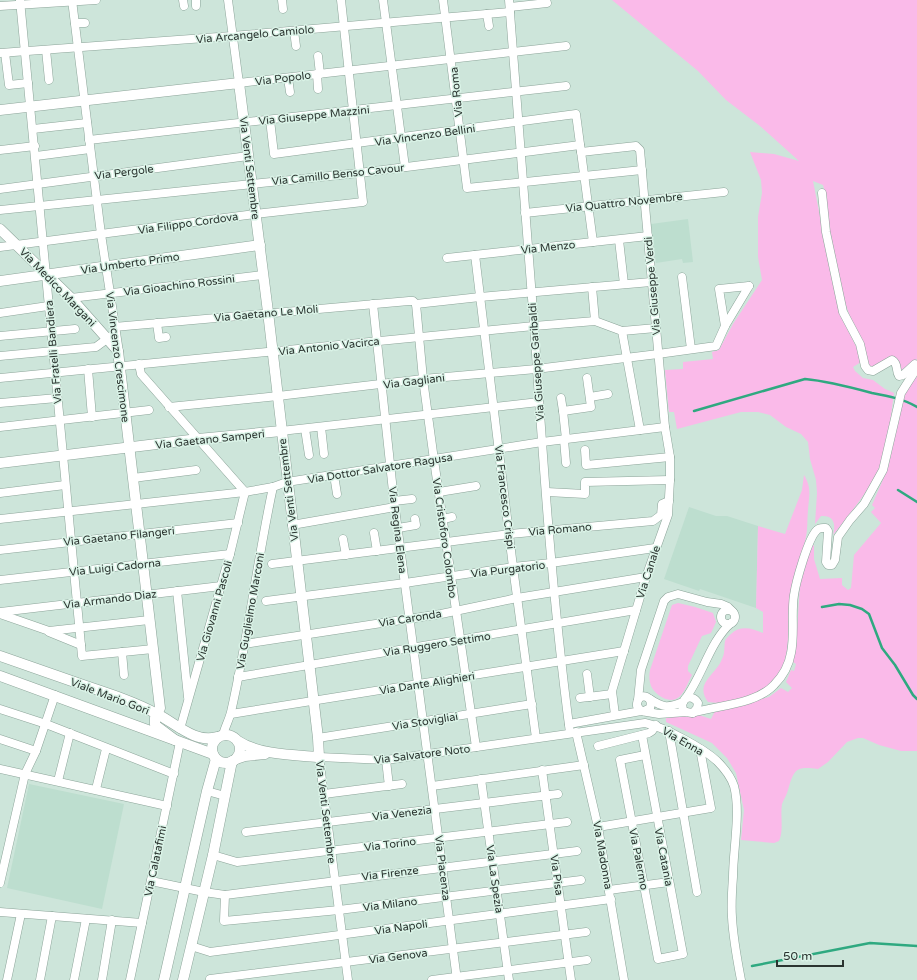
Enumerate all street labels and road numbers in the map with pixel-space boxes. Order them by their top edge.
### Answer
street label: Via Arcangelo Camiolo [195,23,315,46]
street label: Via Roma [447,66,466,118]
street label: Via Popolo [254,69,312,88]
street label: Via Giuseppe Mazzini [258,103,370,128]
street label: Via Venti Settembre [237,116,262,220]
street label: Via Vincenzo Bellini [374,122,476,149]
street label: Via Camillo Benso Cavour [271,161,406,188]
street label: Via Pergole [94,162,154,183]
street label: Via Quattro Novembre [565,190,683,215]
street label: Via Filippo Cordova [137,210,239,237]
street label: Via Giuseppe Verdi [642,236,663,336]
street label: Via Menzo [520,238,576,257]
street label: Via Medico Margani [17,245,99,329]
street label: Via Umberto Primo [80,250,181,277]
street label: Via Gioachino Rossini [123,272,235,299]
street label: Via Vincenzo Crescimone [103,291,132,423]
street label: Via Fratelli Bandiera [42,299,65,404]
street label: Via Gaetano Le Moli [213,302,319,325]
street label: Via Giuseppe Garibaldi [526,302,547,422]
street label: Via Antonio Vacirca [278,335,380,358]
street label: Via Gagliani [383,371,446,392]
street label: Via Gaetano Samperi [155,427,265,452]
street label: Via Venti Settembre [276,438,301,542]
street label: Via Francesco Crispi [492,444,517,550]
street label: Via Dottor Salvatore Ragusa [307,451,454,486]
street label: Via Cristoforo Colombo [430,477,459,599]
street label: Via Regina Elena [386,486,409,574]
street label: Via Romano [528,520,593,539]
street label: Via Gaetano Filangeri [63,524,175,549]
street label: Via Canale [634,544,663,600]
street label: Via Guglielmo Marconi [234,552,267,670]
street label: Via Luigi Cadorna [69,556,162,579]
street label: Via Purgatorio [470,558,546,581]
street label: Via Giovanni Pascoli [194,559,235,663]
street label: Via Armando Diaz [63,587,158,612]
street label: Via Caronda [378,607,443,630]
street label: Via Ruggero Settimo [382,630,492,659]
street label: Via Dante Alighieri [378,670,476,697]
street label: Viale Mario Gori [68,675,151,718]
street label: Via Stovigliai [391,710,459,733]
street label: Via Enna [660,724,706,759]
street label: Via Salvatore Noto [373,742,471,767]
street label: Via Venti Settembre [313,760,338,864]
street label: Via Venezia [372,803,433,824]
street label: Via Madonna [590,820,615,890]
street label: Via Calatafimi [142,825,169,898]
street label: Via Palermo [626,827,651,891]
street label: Via Catania [651,827,676,887]
street label: Via Torino [363,835,417,854]
street label: Via Piacenza [432,835,453,902]
street label: Via La Spezia [483,844,506,914]
street label: Via Pisa [547,854,566,896]
street label: Via Firenze [361,864,419,883]
street label: Via Milano [362,895,418,914]
street label: Via Napoli [374,917,428,938]
street label: Via Genova [368,946,428,967]

